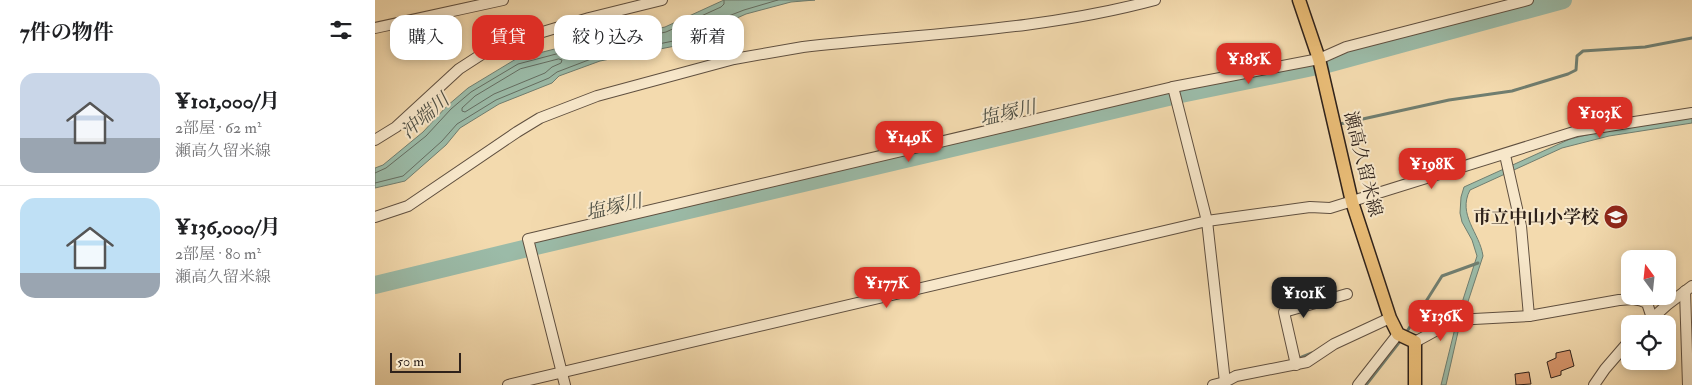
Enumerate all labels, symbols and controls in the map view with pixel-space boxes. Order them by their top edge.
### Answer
chip: 購入 [390,15,462,60]
chip: 賃貸 [472,15,544,60]
chip: 絞り込み [554,15,662,60]
chip: 新着 [672,15,744,60]
icon: filters [327,16,355,44]
text: 7件の物件 [20,19,114,46]
pin: ¥185K [1214,42,1284,85]
text: ¥185K [1227,49,1271,69]
water label: 沖端川 [396,87,456,144]
text: ¥101,000/月 [175,88,280,115]
icon: home [60,93,120,153]
water label: 塩塚川 [978,94,1040,131]
pin: ¥103K [1565,96,1635,139]
text: ¥103K [1578,103,1622,123]
street label: 瀬高久留米線 [1339,109,1387,219]
text: 2部屋 · 62 m² [175,118,261,138]
pin: ¥149K [874,120,944,163]
text: ¥149K [886,127,932,147]
text: 瀬高久留米線 [175,141,271,161]
pin: ¥198K [1397,148,1467,190]
text: ¥198K [1410,154,1454,174]
water label: 塩塚川 [584,188,646,225]
school or university icon: 市立中山小学校 [1603,204,1629,230]
place label: 市立中山小学校 [1473,206,1599,229]
text: ¥136,000/月 [175,214,281,241]
icon: home [60,218,120,278]
text: 2部屋 · 80 m² [175,244,261,264]
north arrow [1621,250,1676,305]
map controls [1621,250,1676,370]
pin: ¥177K [852,266,922,309]
text: 瀬高久留米線 [175,267,271,287]
text: ¥177K [865,273,909,293]
pin: ¥101K [1269,276,1339,319]
text: ¥101K [1283,283,1325,303]
pin: ¥136K [1406,300,1476,342]
text: ¥136K [1419,306,1463,326]
button: locate [1621,315,1676,370]
scale bar [390,350,461,373]
text: 50 m [397,353,424,370]

